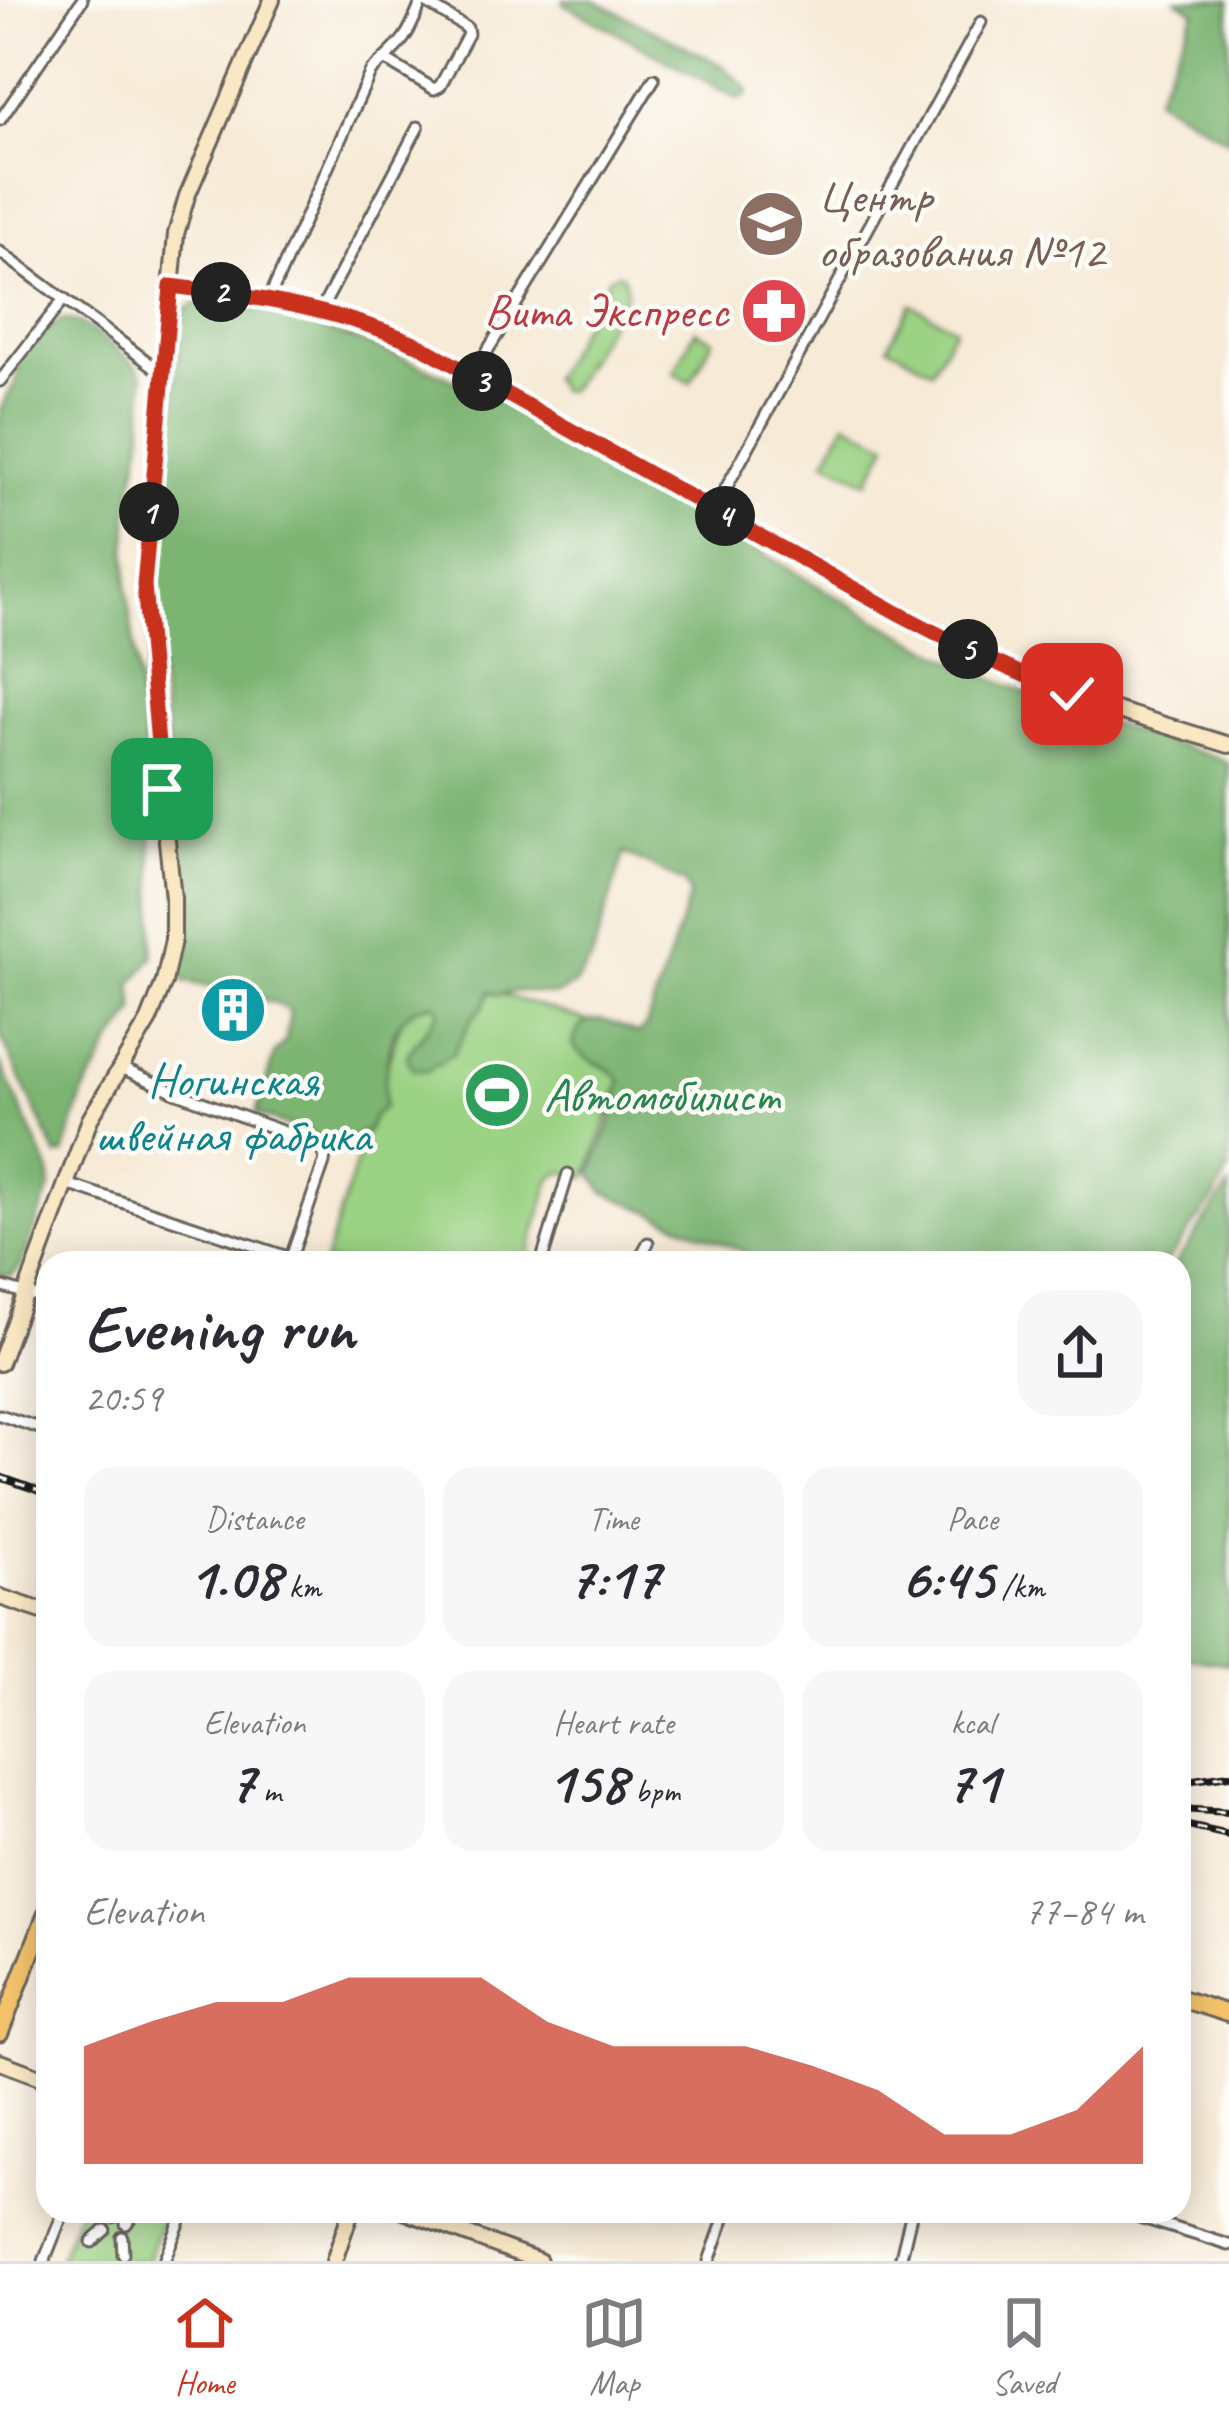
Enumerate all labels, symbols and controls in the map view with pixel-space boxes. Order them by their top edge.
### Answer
place label: Центр образования №12 [818,166,1108,281]
school or university icon: Центр образования №12 [736,189,806,259]
pin: 2 [191,262,251,322]
text: 2 [214,271,228,313]
pharmacy icon: Вита Экспресс [739,276,809,346]
place label: Вита Экспресс [484,281,731,341]
pin: 3 [452,351,512,411]
text: 3 [475,360,489,402]
pin: 1 [119,482,179,542]
pin: 4 [695,486,755,546]
text: 1 [142,491,156,533]
text: 4 [718,495,732,537]
pin: 5 [938,619,998,679]
text: 5 [961,628,975,670]
pin [1021,643,1123,745]
icon: check [1039,661,1105,727]
pin [111,738,213,840]
icon: arrive [129,756,195,822]
building icon: Ногинская швейная фабрика [198,975,268,1045]
place label: Ногинская швейная фабрика [95,1050,374,1165]
sports icon: Автомобилист [462,1060,532,1130]
place label: Автомобилист [544,1065,782,1125]
text: Evening run [84,1287,354,1370]
button: share [1017,1290,1143,1416]
text: 20:59 [84,1374,162,1423]
text: Distance [205,1498,304,1540]
text: Time [588,1498,639,1540]
text: Pace [947,1498,998,1540]
text: 1.08 [188,1540,281,1616]
text: 7:17 [567,1540,660,1616]
text: 6:45 [900,1540,994,1616]
text: km [281,1566,321,1608]
text: /km [994,1566,1045,1608]
text: Elevation [204,1702,305,1744]
text: Heart rate [553,1702,674,1744]
text: kcal [951,1702,994,1744]
text: 7 [228,1744,255,1820]
text: 158 [547,1744,627,1820]
text: 71 [946,1744,999,1820]
text: m [255,1770,281,1812]
text: bpm [627,1770,680,1812]
text: Elevation [84,1887,204,1936]
text: 77–84 m [1024,1887,1143,1936]
tab: Home [172,2290,238,2404]
tab: Map [581,2290,647,2404]
tab: Saved [991,2290,1057,2404]

